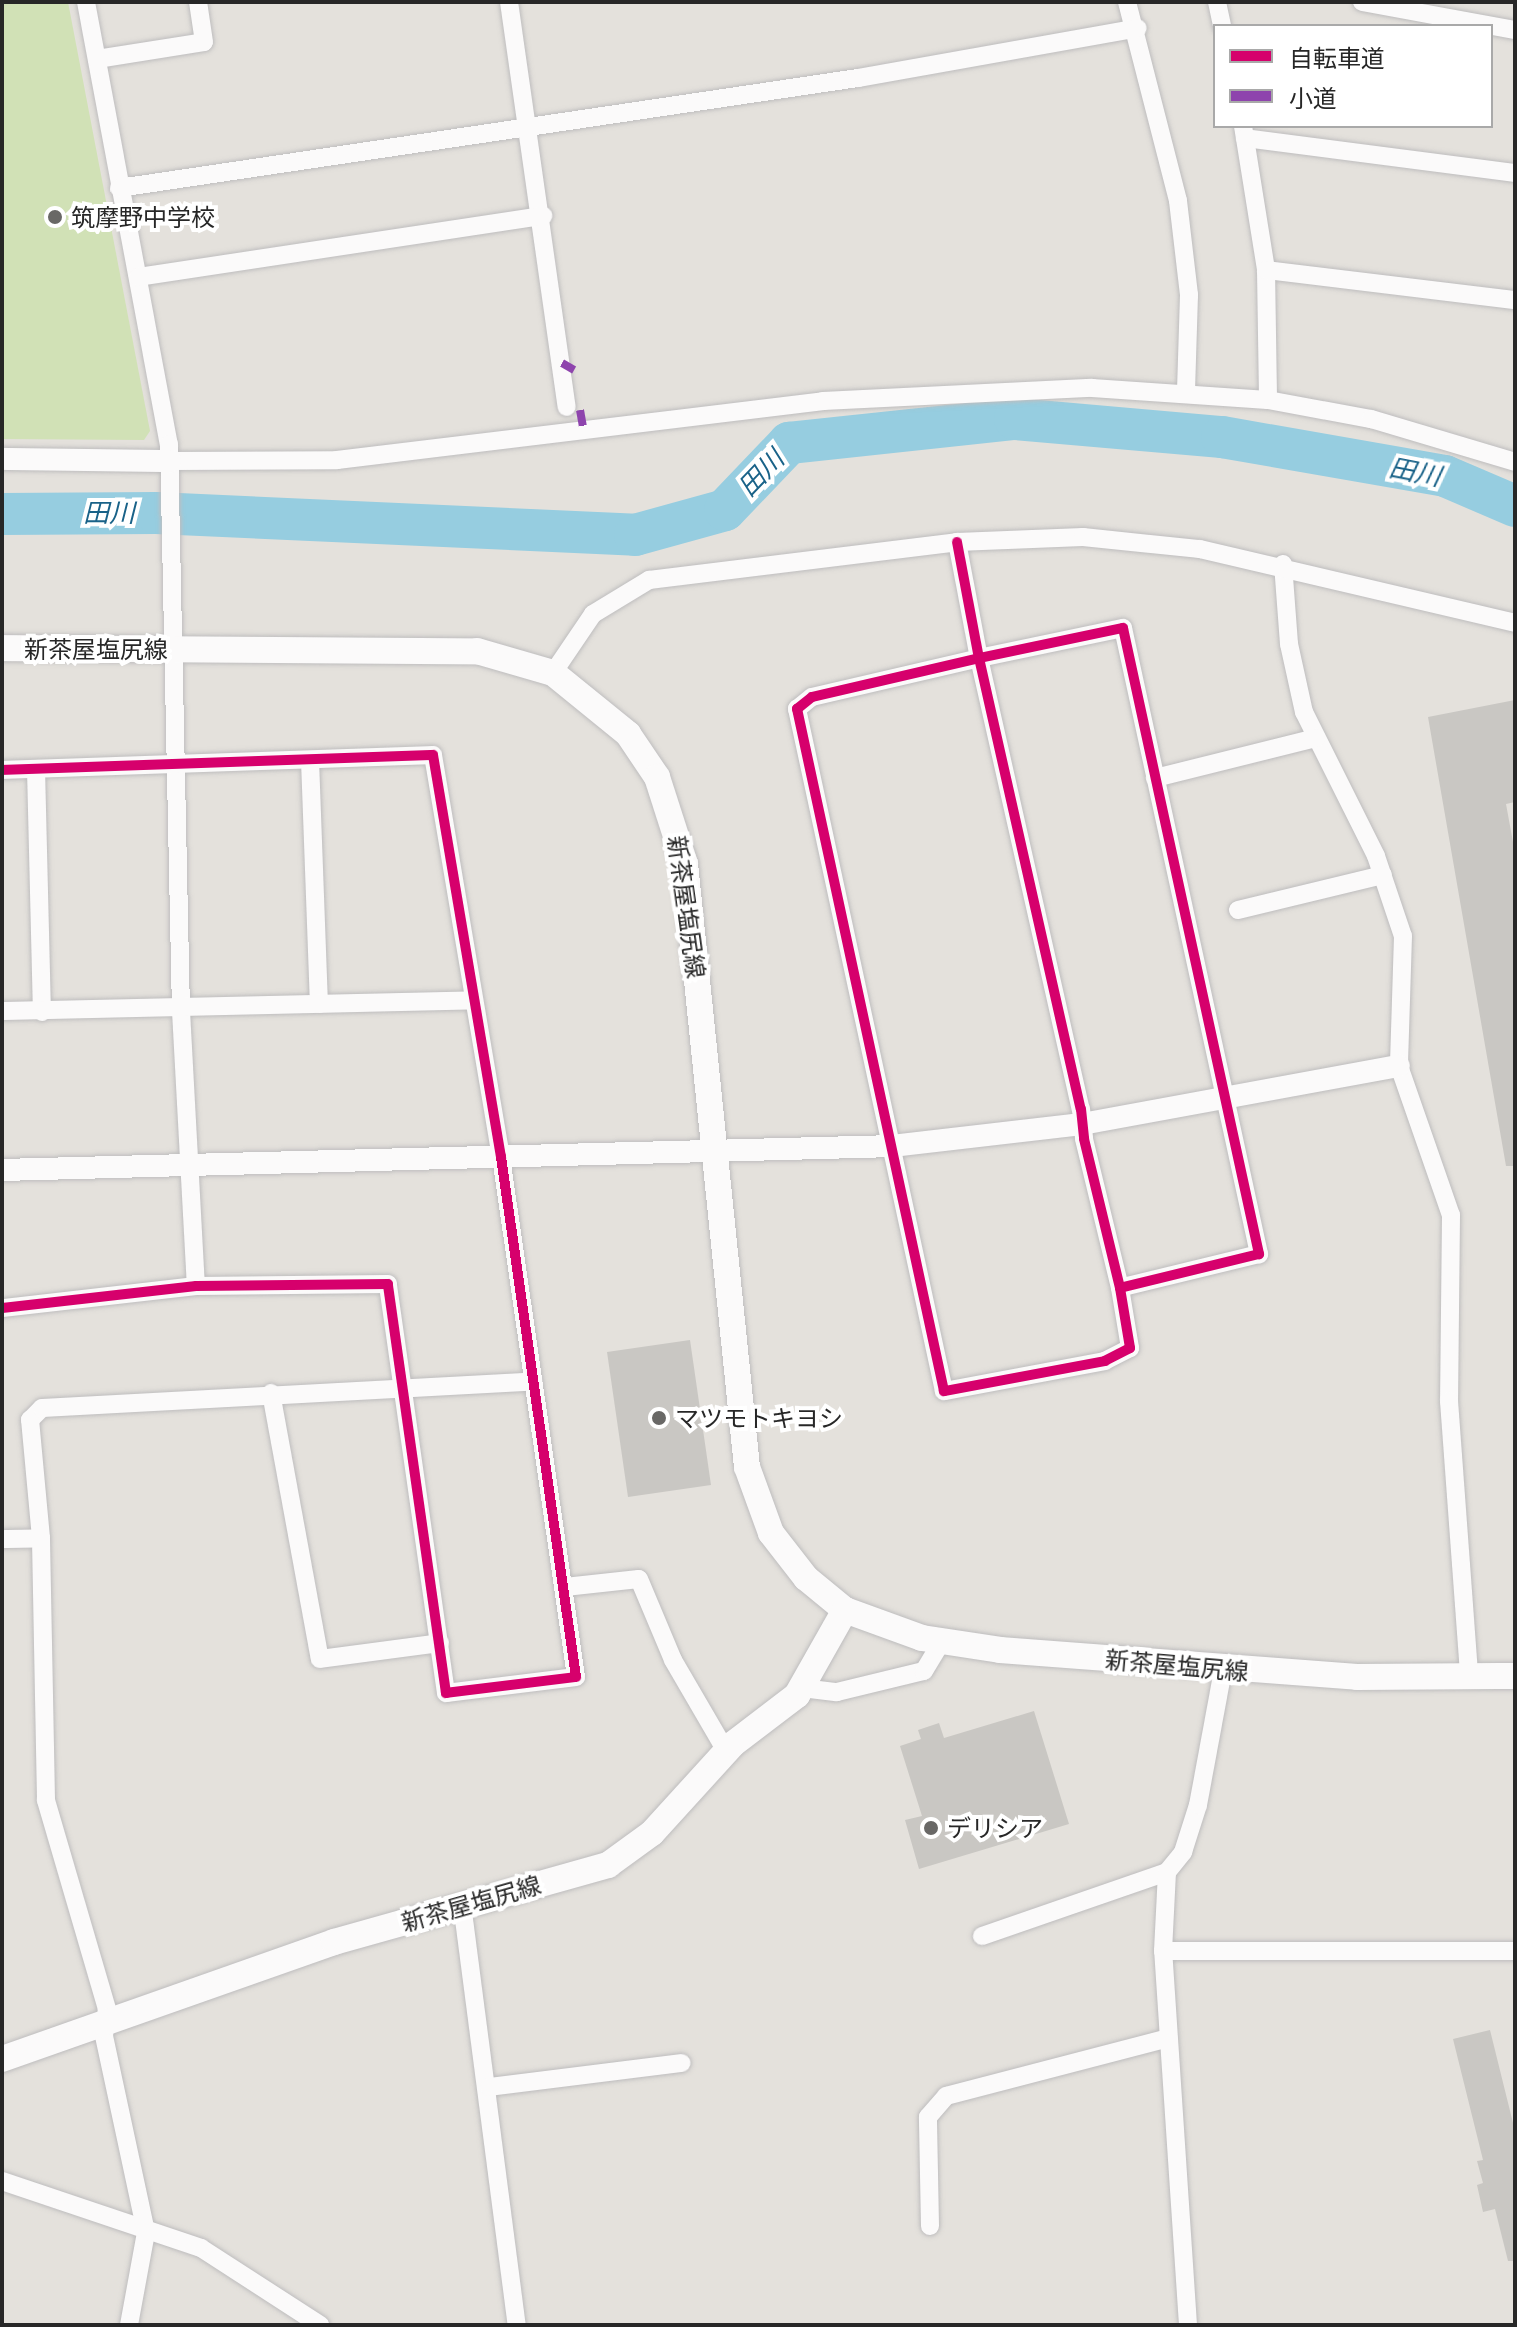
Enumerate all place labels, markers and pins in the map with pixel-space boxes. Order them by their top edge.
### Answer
place label: 筑摩野中学校 [71,203,215,231]
marker: 筑摩野中学校 [46,208,64,226]
place label: マツモトキヨシ [675,1404,843,1432]
marker: マツモトキヨシ [650,1409,668,1427]
place label: デリシア [947,1814,1043,1842]
marker: デリシア [922,1819,940,1837]

